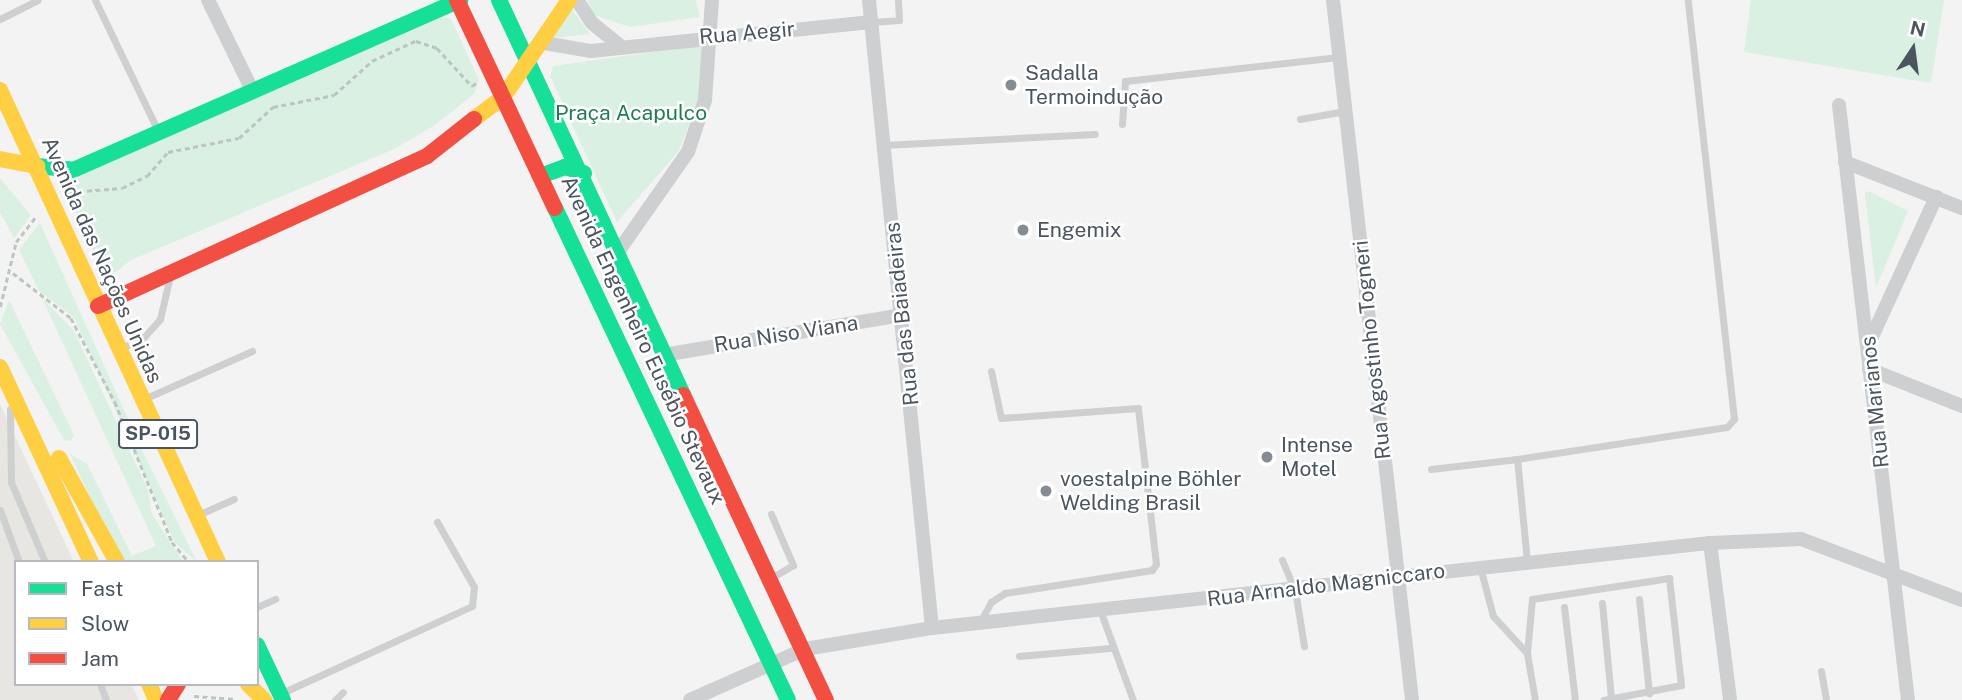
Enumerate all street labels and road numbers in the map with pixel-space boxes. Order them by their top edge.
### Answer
street label: Rua Aegir [698,16,796,50]
street label: Avenida das Nações Unidas [36,133,168,387]
street label: Avenida Engenheiro Eusébio Stevaux [556,172,730,508]
street label: Rua das Baiadeiras [880,221,924,407]
street label: Rua Agostinho Togneri [1348,239,1396,461]
street label: Rua Niso Viana [712,310,860,358]
street label: Rua Marianos [1856,335,1894,469]
road number: SP-015 [118,418,198,449]
street label: Rua Arnaldo Magniccaro [1205,558,1447,612]

